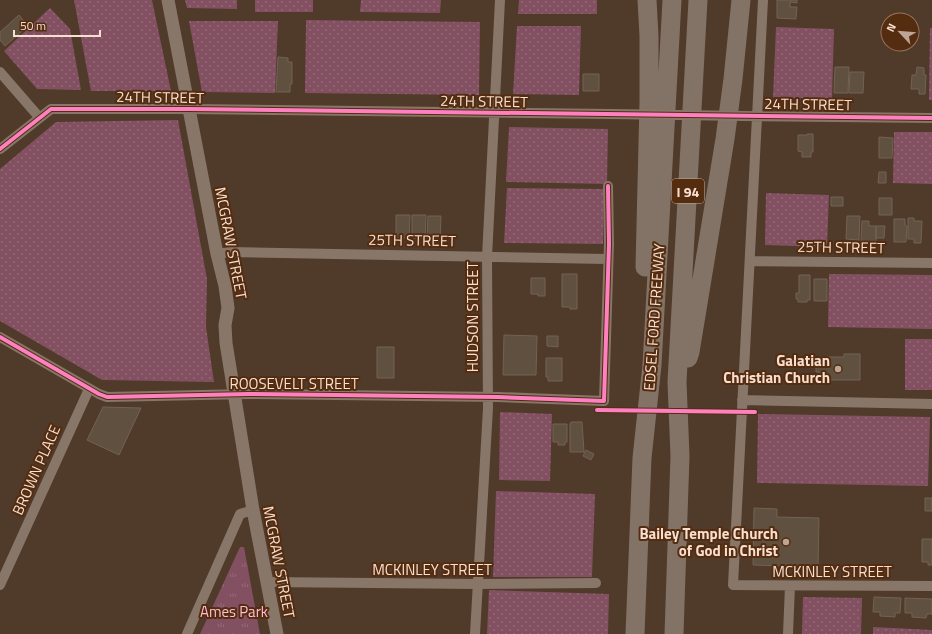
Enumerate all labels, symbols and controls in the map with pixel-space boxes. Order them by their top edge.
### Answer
scale bar [14,12,100,38]
north arrow [880,12,920,52]
text: 50 m [20,16,46,35]
text: N [882,21,900,35]
street label: 24TH STREET [116,85,204,109]
street label: 24TH STREET [440,89,528,113]
street label: 24TH STREET [764,92,852,116]
road number: I 94 [672,179,704,203]
street label: MCGRAW STREET [209,185,253,301]
street label: 25TH STREET [368,228,456,252]
street label: 25TH STREET [797,235,885,259]
street label: EDSEL FORD FREEWAY [637,243,671,391]
street label: HUDSON STREET [461,262,484,372]
place label: Galatian Christian Church [723,349,830,389]
marker: Galatian Christian Church [833,364,843,374]
street label: ROOSEVELT STREET [229,372,359,395]
street label: BROWN PLACE [6,421,66,519]
street label: MCGRAW STREET [257,504,301,620]
place label: Bailey Temple Church of God in Christ [639,522,779,562]
marker: Bailey Temple Church of God in Christ [781,537,791,547]
street label: MCKINLEY STREET [372,558,492,581]
street label: MCKINLEY STREET [772,560,892,583]
park label: Ames Park [200,600,268,623]

